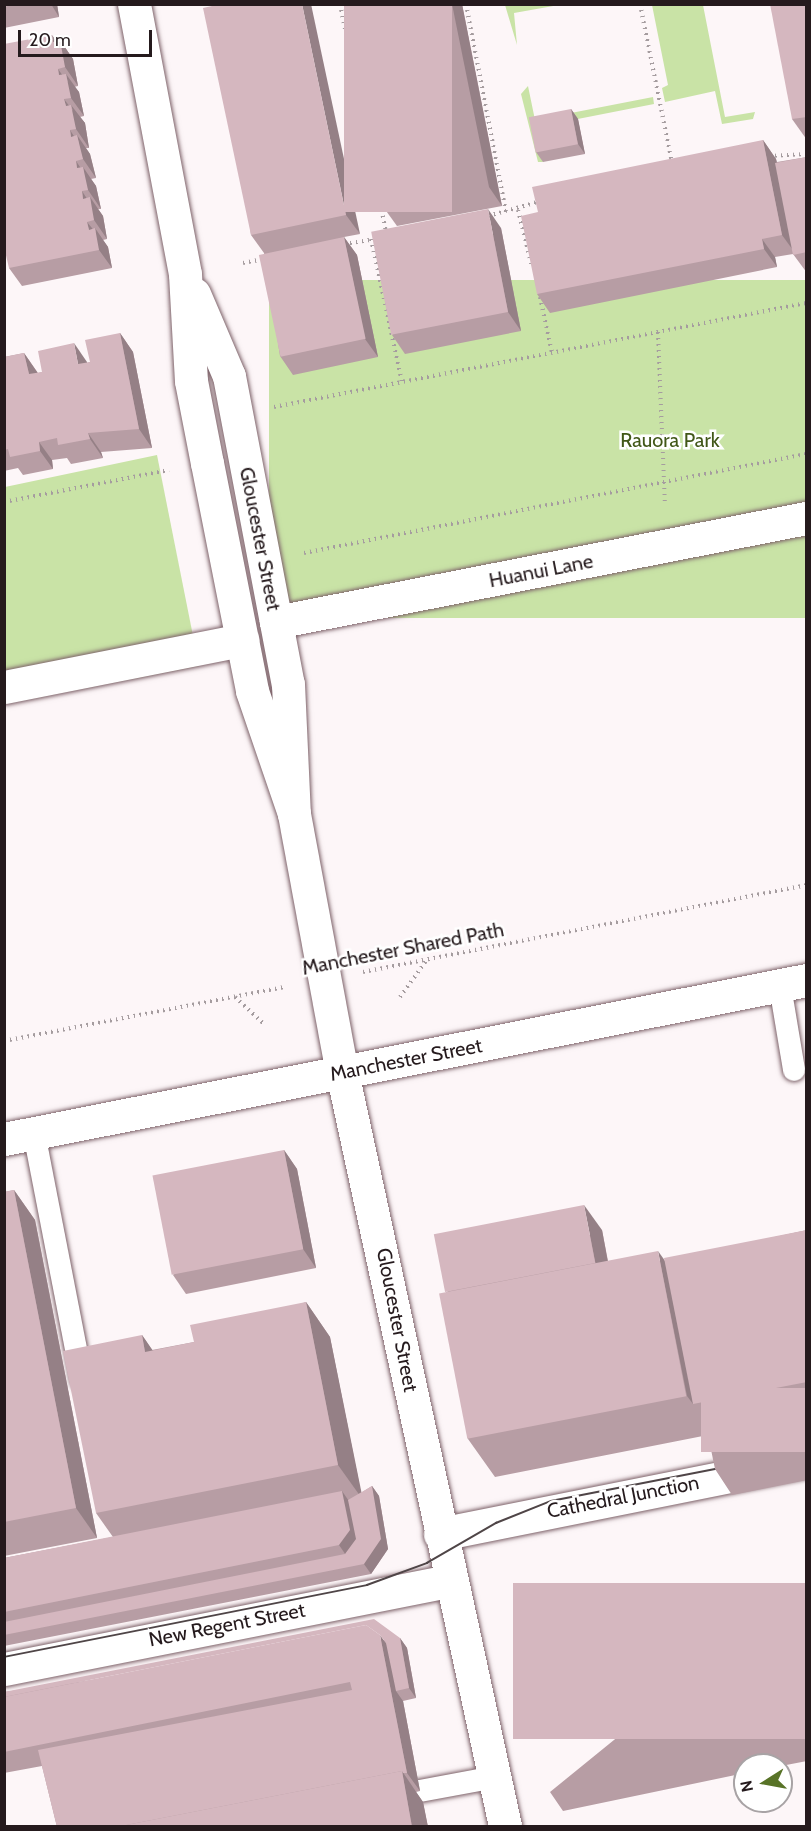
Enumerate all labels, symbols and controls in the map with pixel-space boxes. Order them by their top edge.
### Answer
scale bar [21,18,154,56]
text: 20 m [29,29,71,51]
park label: Rauora Park [620,428,720,452]
street label: Gloucester Street [234,465,286,613]
street label: Huanui Lane [487,549,595,593]
street label: Manchester Shared Path [300,918,506,980]
street label: Manchester Street [328,1033,484,1087]
street label: Gloucester Street [371,1246,423,1394]
street label: Cathedral Junction [545,1470,701,1524]
street label: New Regent Street [147,1598,307,1652]
north arrow [733,1753,793,1813]
text: N [736,1779,757,1794]

